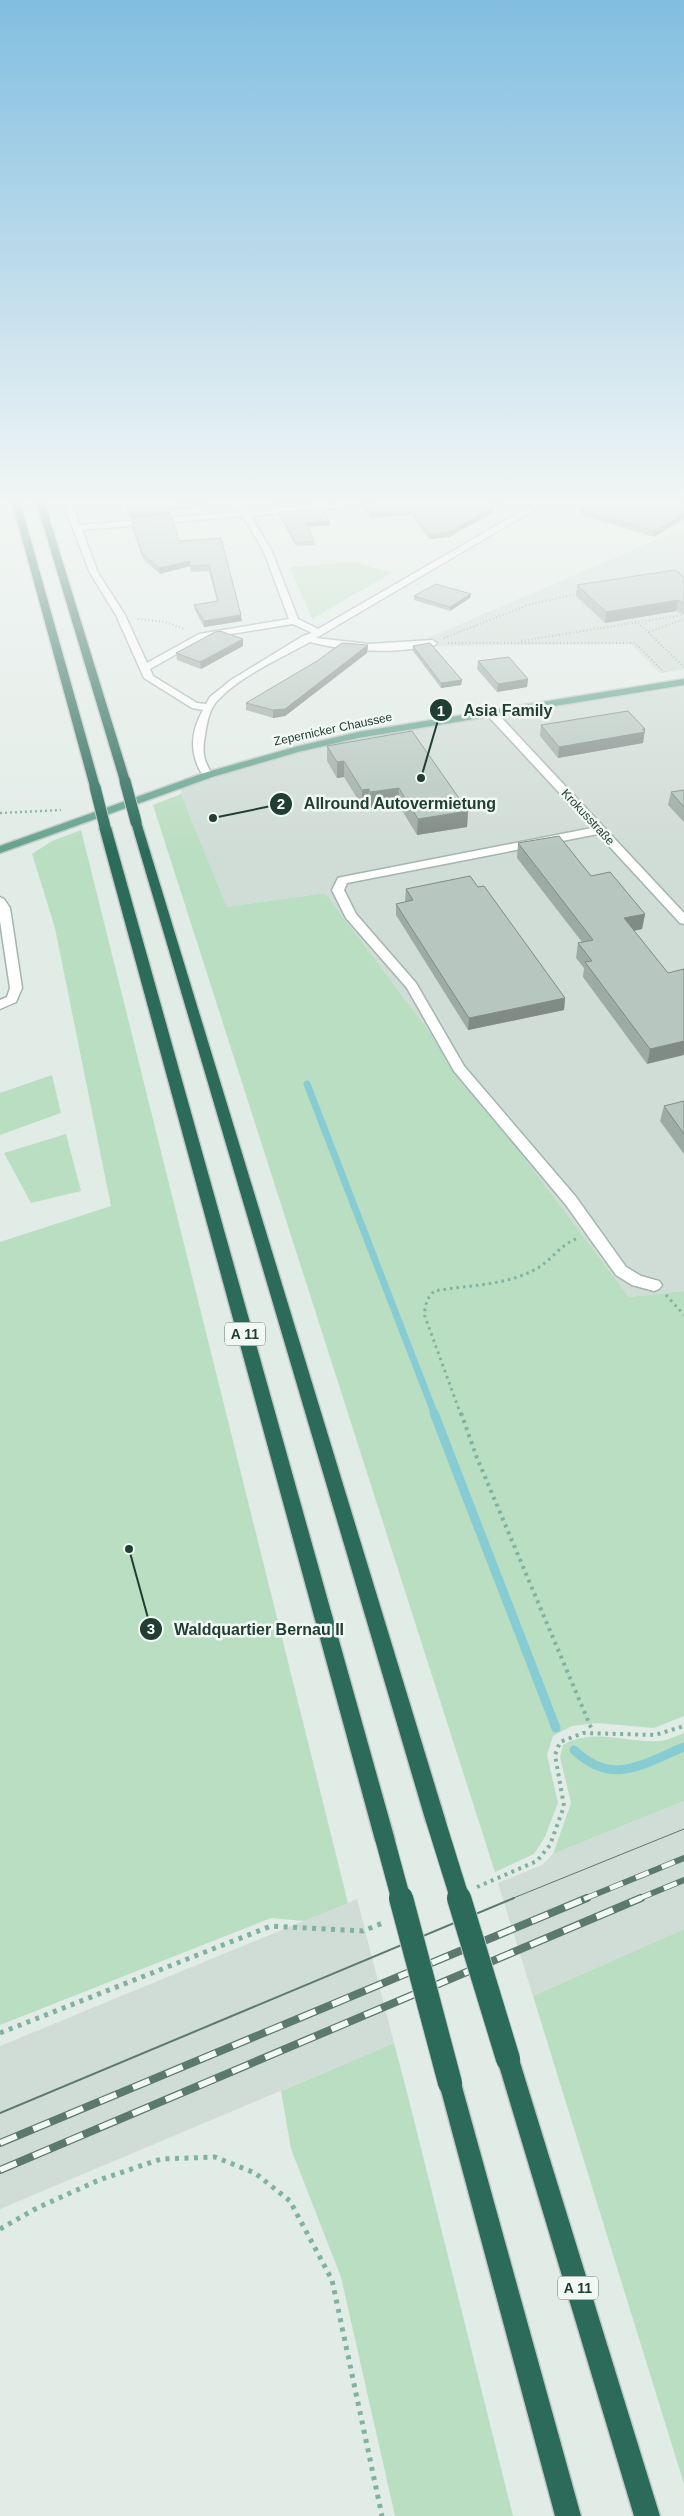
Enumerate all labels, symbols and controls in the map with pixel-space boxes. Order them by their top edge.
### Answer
callout: Asia Family [428,695,562,726]
text: 1 [437,702,445,719]
text: Asia Family [464,702,553,719]
street label: Zepernicker Chaussee [272,710,394,748]
street label: Krokusstraße [559,786,618,848]
callout: Allround Autovermietung [268,788,506,819]
text: 2 [277,795,285,812]
text: Allround Autovermietung [304,795,496,812]
road number: A 11 [225,1322,265,1346]
callout: Waldquartier Bernau II [139,1614,354,1645]
text: 3 [147,1620,155,1637]
text: Waldquartier Bernau II [174,1621,344,1638]
road number: A 11 [558,2276,598,2300]

